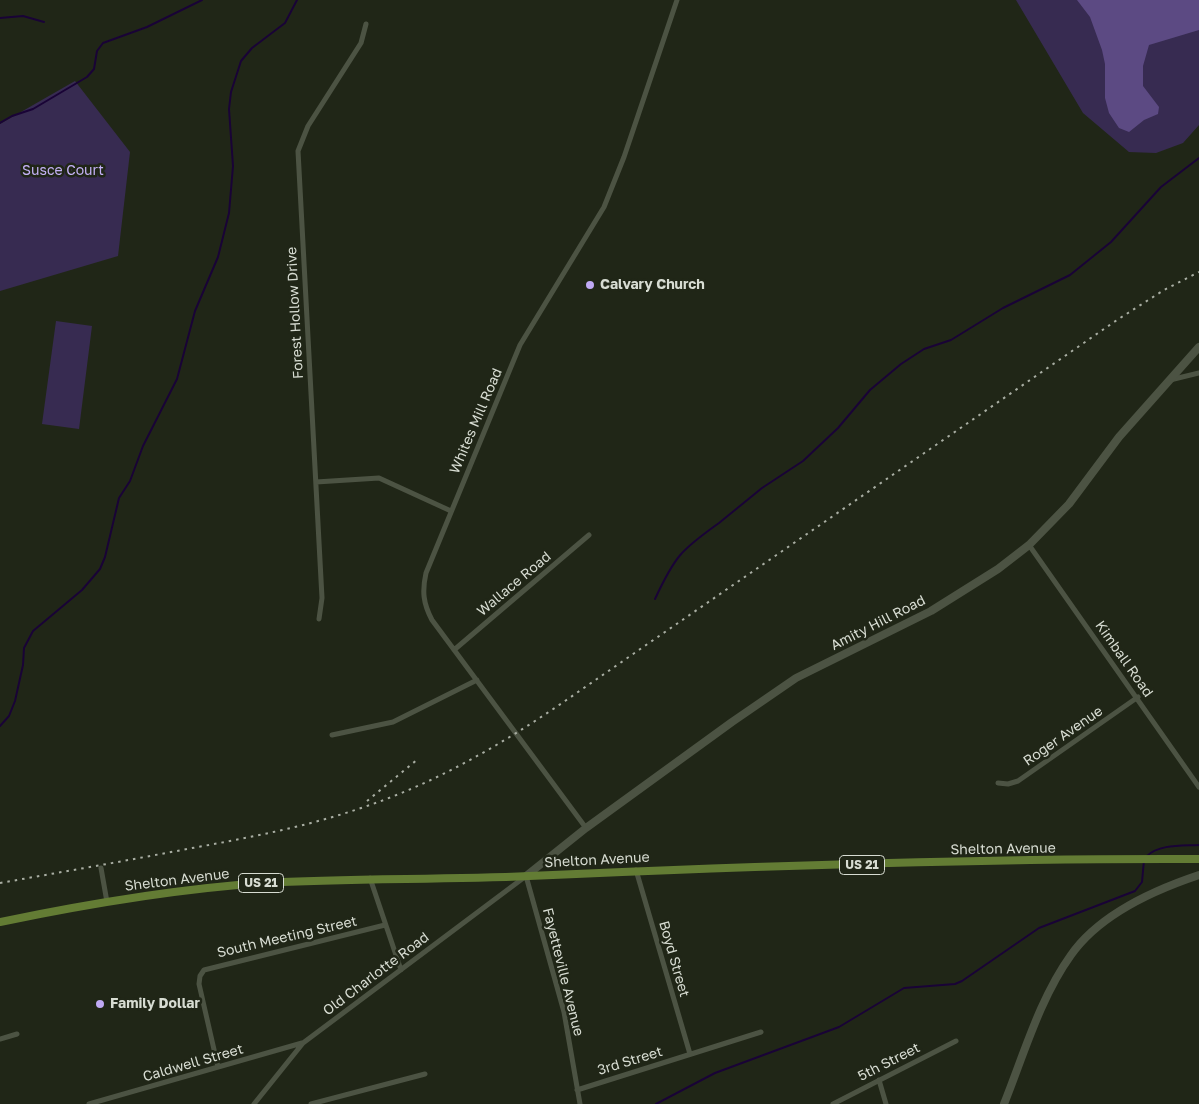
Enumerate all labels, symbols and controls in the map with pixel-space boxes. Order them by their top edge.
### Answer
park label: Susce Court [22,163,104,179]
street label: Forest Hollow Drive [283,247,307,379]
place label: Calvary Church [600,277,705,293]
marker: Calvary Church [584,279,596,291]
street label: Whites Mill Road [446,366,506,476]
street label: Wallace Road [474,548,554,620]
street label: Amity Hill Road [828,592,928,654]
street label: Kimball Road [1092,618,1156,700]
street label: Roger Avenue [1020,702,1106,770]
street label: Shelton Avenue [950,840,1056,858]
street label: Shelton Avenue [544,849,650,871]
road number: US 21 [840,856,884,874]
street label: Shelton Avenue [124,865,230,895]
road number: US 21 [238,874,284,892]
street label: Fayetteville Avenue [539,906,587,1038]
street label: South Meeting Street [215,913,359,961]
street label: Boyd Street [655,919,693,999]
street label: Old Charlotte Road [320,929,432,1019]
place label: Family Dollar [110,996,200,1012]
marker: Family Dollar [94,998,106,1010]
street label: 5th Street [855,1039,923,1085]
street label: Caldwell Street [141,1041,245,1085]
street label: 3rd Street [595,1043,665,1079]

